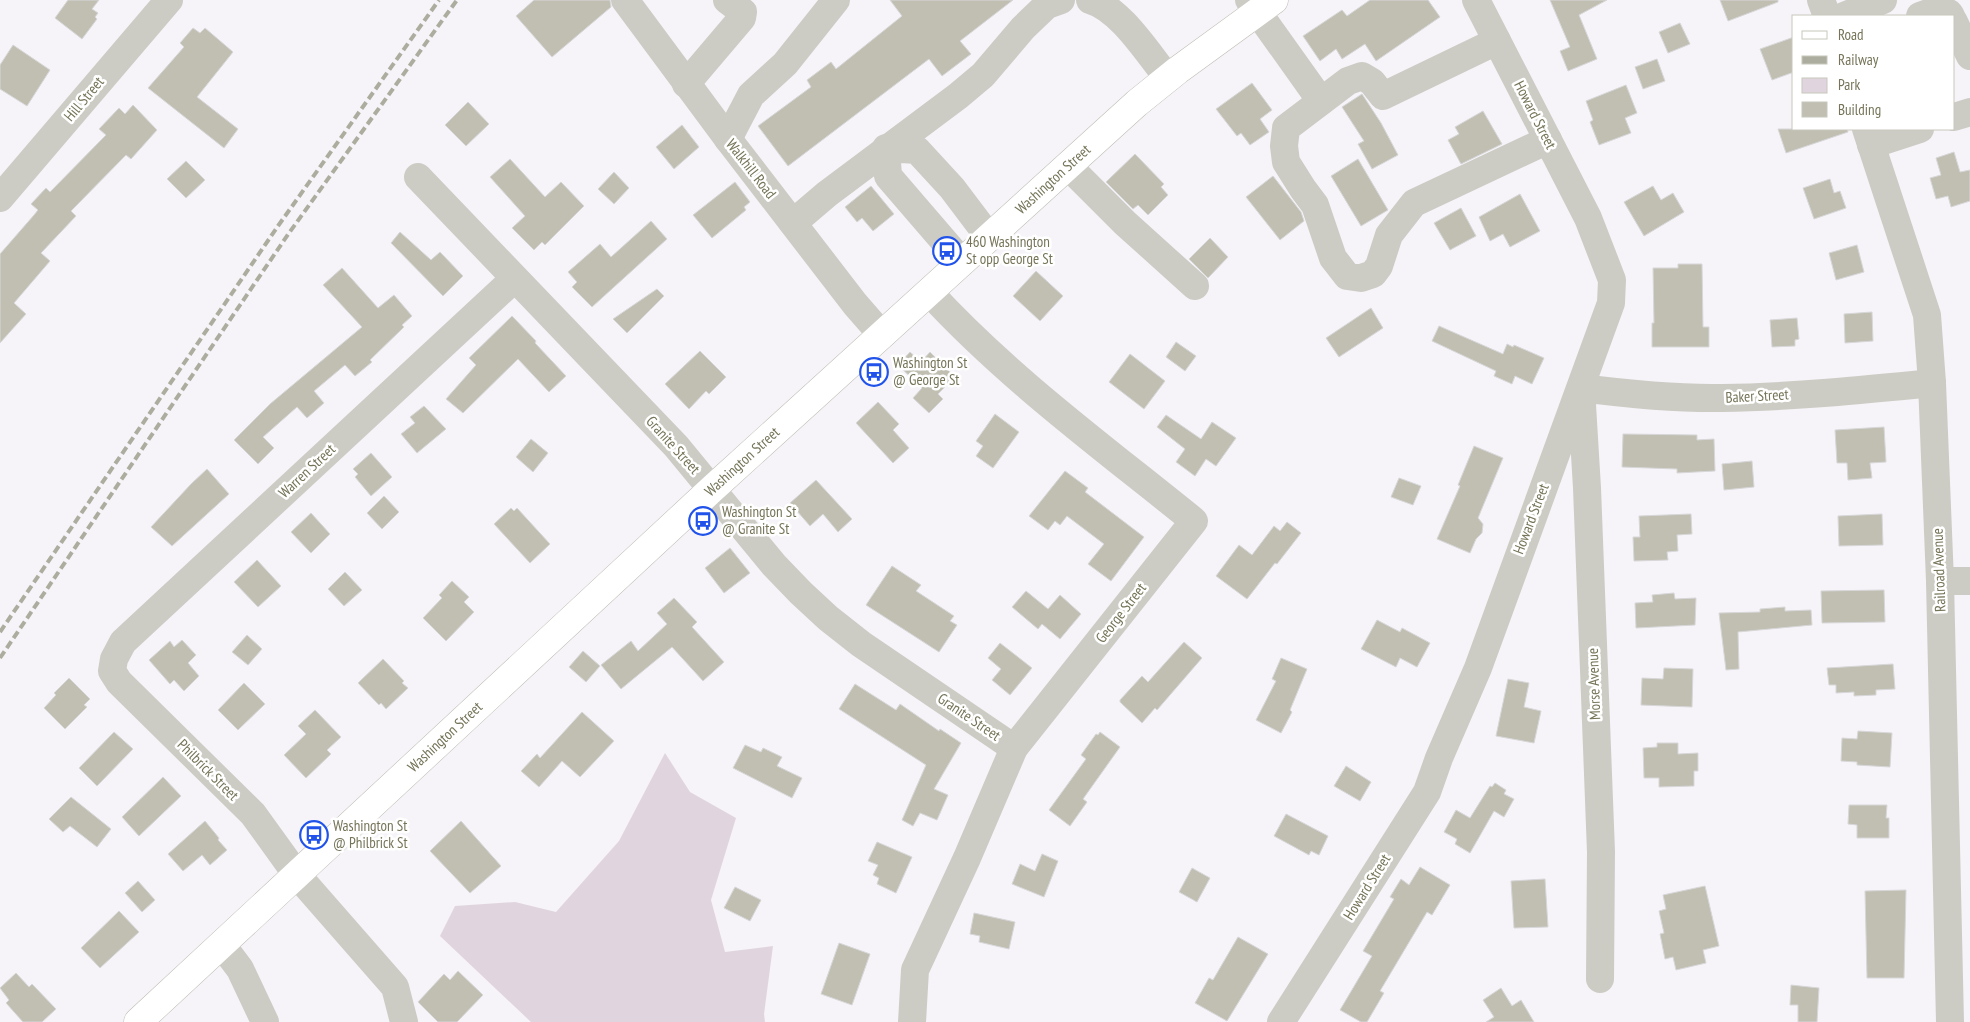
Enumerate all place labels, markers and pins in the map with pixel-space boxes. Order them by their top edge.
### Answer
place label: 460 Washington St opp George St [966,232,1053,268]
bus stop icon: 460 Washington St opp George St [932,236,962,266]
place label: Washington St @ George St [893,353,967,389]
bus stop icon: Washington St @ George St [859,357,889,387]
place label: Washington St @ Granite St [722,502,796,538]
bus stop icon: Washington St @ Granite St [688,506,718,536]
place label: Washington St @ Philbrick St [333,816,408,852]
bus stop icon: Washington St @ Philbrick St [299,820,329,850]

